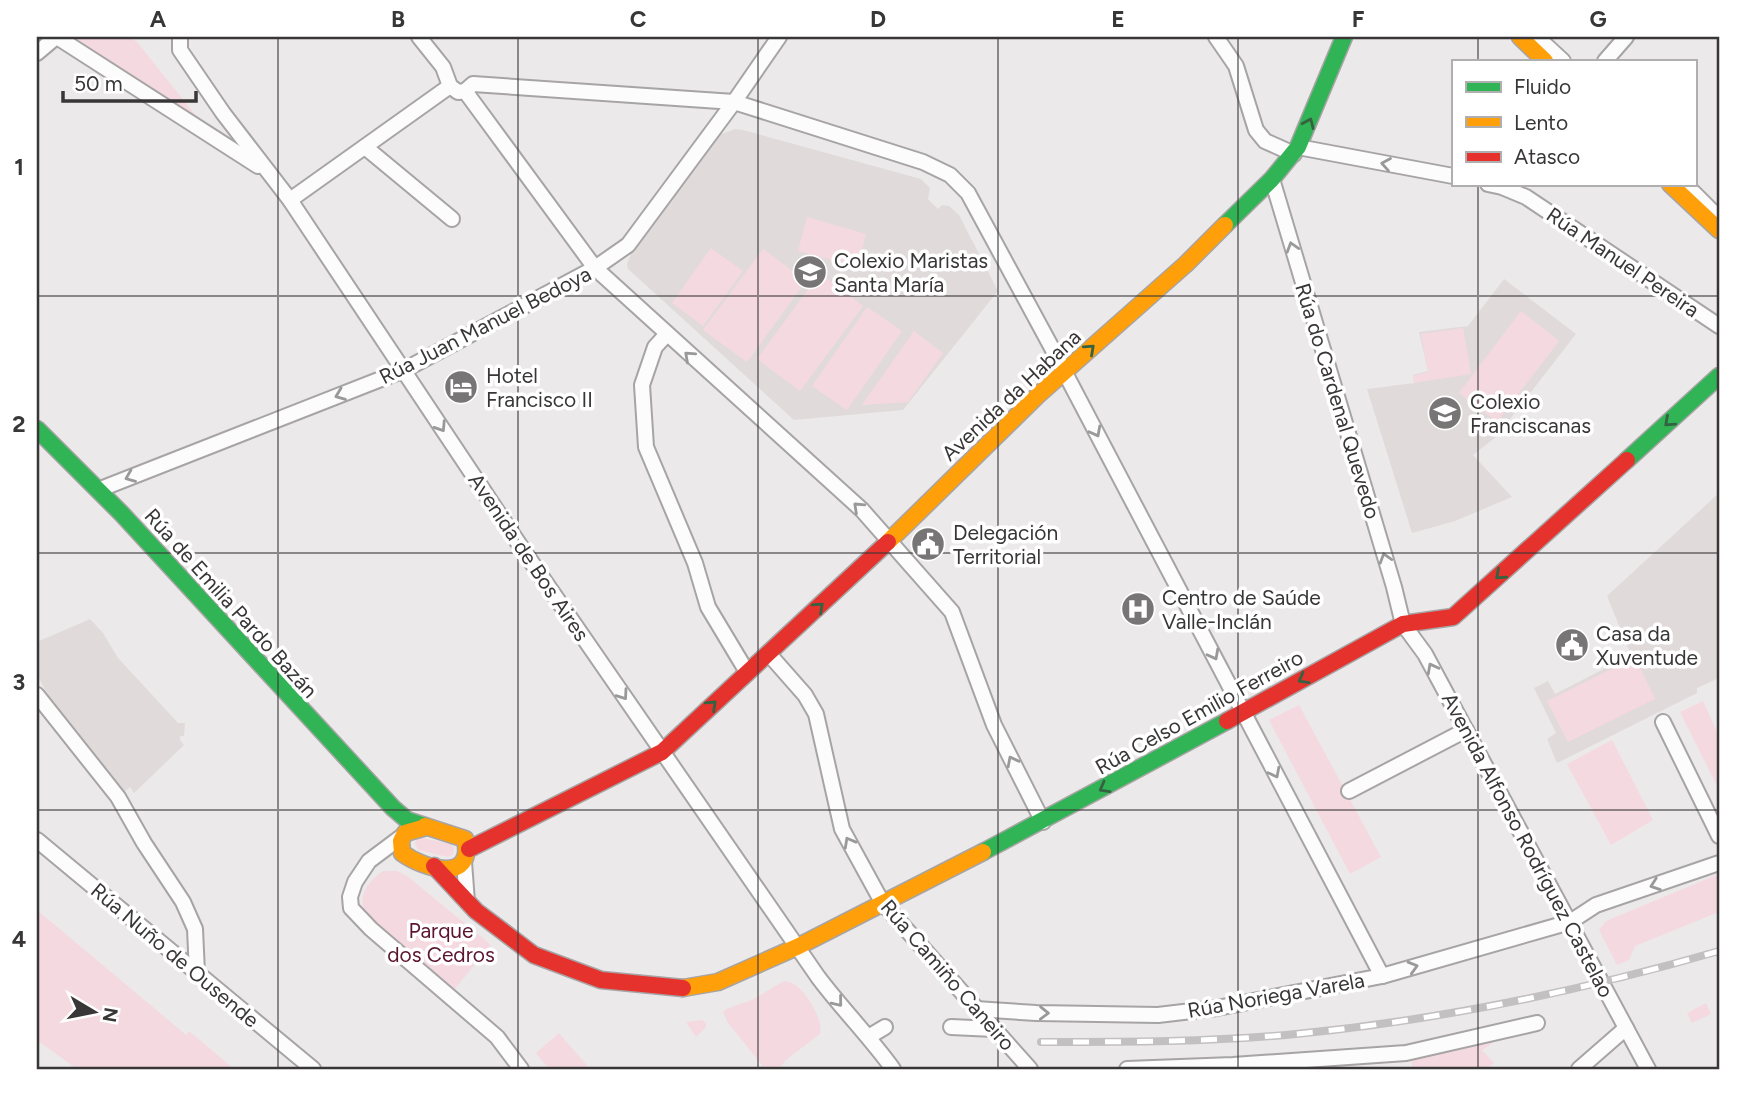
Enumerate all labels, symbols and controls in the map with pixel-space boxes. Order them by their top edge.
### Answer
text: A [150,5,167,33]
text: B [391,5,405,33]
text: C [630,5,647,33]
text: D [870,5,886,33]
text: E [1111,5,1125,33]
text: F [1352,5,1365,33]
text: G [1589,5,1607,33]
scale bar [63,60,196,104]
legend [1452,60,1696,186]
text: 50 m [74,71,123,96]
text: Fluido [1514,74,1571,99]
text: Lento [1514,110,1568,135]
one-way arrow [1301,117,1315,130]
text: Atasco [1514,144,1580,169]
text: 1 [14,153,24,181]
one-way arrow [1380,157,1392,172]
street label: Rúa Manuel Pereira [1542,202,1704,322]
one-way arrow [1285,241,1300,253]
place label: Colexio Maristas Santa María [834,248,988,297]
school or university icon: Colexio Maristas Santa María [791,253,829,291]
street label: Rúa Juan Manuel Bedoya [375,261,595,389]
street label: Rúa do Cardenal Quevedo [1290,280,1386,522]
street label: Avenida da Habana [936,324,1086,466]
one-way arrow [1082,345,1095,357]
one-way arrow [684,351,697,364]
place label: Hotel Francisco II [486,363,593,412]
hotel icon: Hotel Francisco II [442,368,480,406]
one-way arrow [335,386,347,400]
place label: Colexio Franciscanas [1470,389,1591,438]
school or university icon: Colexio Franciscanas [1426,394,1464,432]
text: 2 [12,410,26,438]
one-way arrow [1664,414,1677,426]
one-way arrow [433,419,445,432]
one-way arrow [1088,425,1102,438]
street label: Avenida de Bos Aires [463,468,595,646]
one-way arrow [125,469,137,483]
street label: Rúa de Emilia Pardo Bazán [139,503,323,703]
one-way arrow [853,503,866,516]
place label: Delegación Territorial [953,520,1058,569]
public building icon: Delegación Territorial [909,525,947,563]
one-way arrow [1379,553,1394,565]
one-way arrow [1495,567,1508,579]
place label: Centro de Saúde Valle-Inclán [1162,585,1321,634]
hospital icon: Centro de Saúde Valle-Inclán [1119,590,1157,628]
one-way arrow [811,603,824,616]
place label: Casa da Xuventude [1596,621,1698,670]
public building icon: Casa da Xuventude [1553,626,1591,664]
street label: Rúa Celso Emilio Ferreiro [1091,644,1307,780]
one-way arrow [1205,648,1219,661]
one-way arrow [1427,662,1441,675]
text: 3 [13,668,25,696]
one-way arrow [1298,671,1311,684]
one-way arrow [615,687,627,700]
street label: Avenida Alfonso Rodríguez Castelao [1437,688,1619,1002]
one-way arrow [704,700,717,713]
one-way arrow [1007,756,1021,768]
one-way arrow [1266,766,1280,778]
one-way arrow [1099,780,1111,794]
one-way arrow [844,837,857,849]
street label: Rúa Nuño de Ousende [86,877,264,1033]
one-way arrow [1649,877,1661,891]
street label: Rúa Camiño Caneiro [876,894,1020,1056]
park label: Parque dos Cedros [387,918,495,967]
text: 4 [12,925,26,953]
one-way arrow [1407,960,1419,975]
street label: Rúa Noriega Varela [1186,967,1366,1023]
north arrow [60,976,130,1046]
one-way arrow [829,994,842,1007]
one-way arrow [1039,1005,1050,1021]

